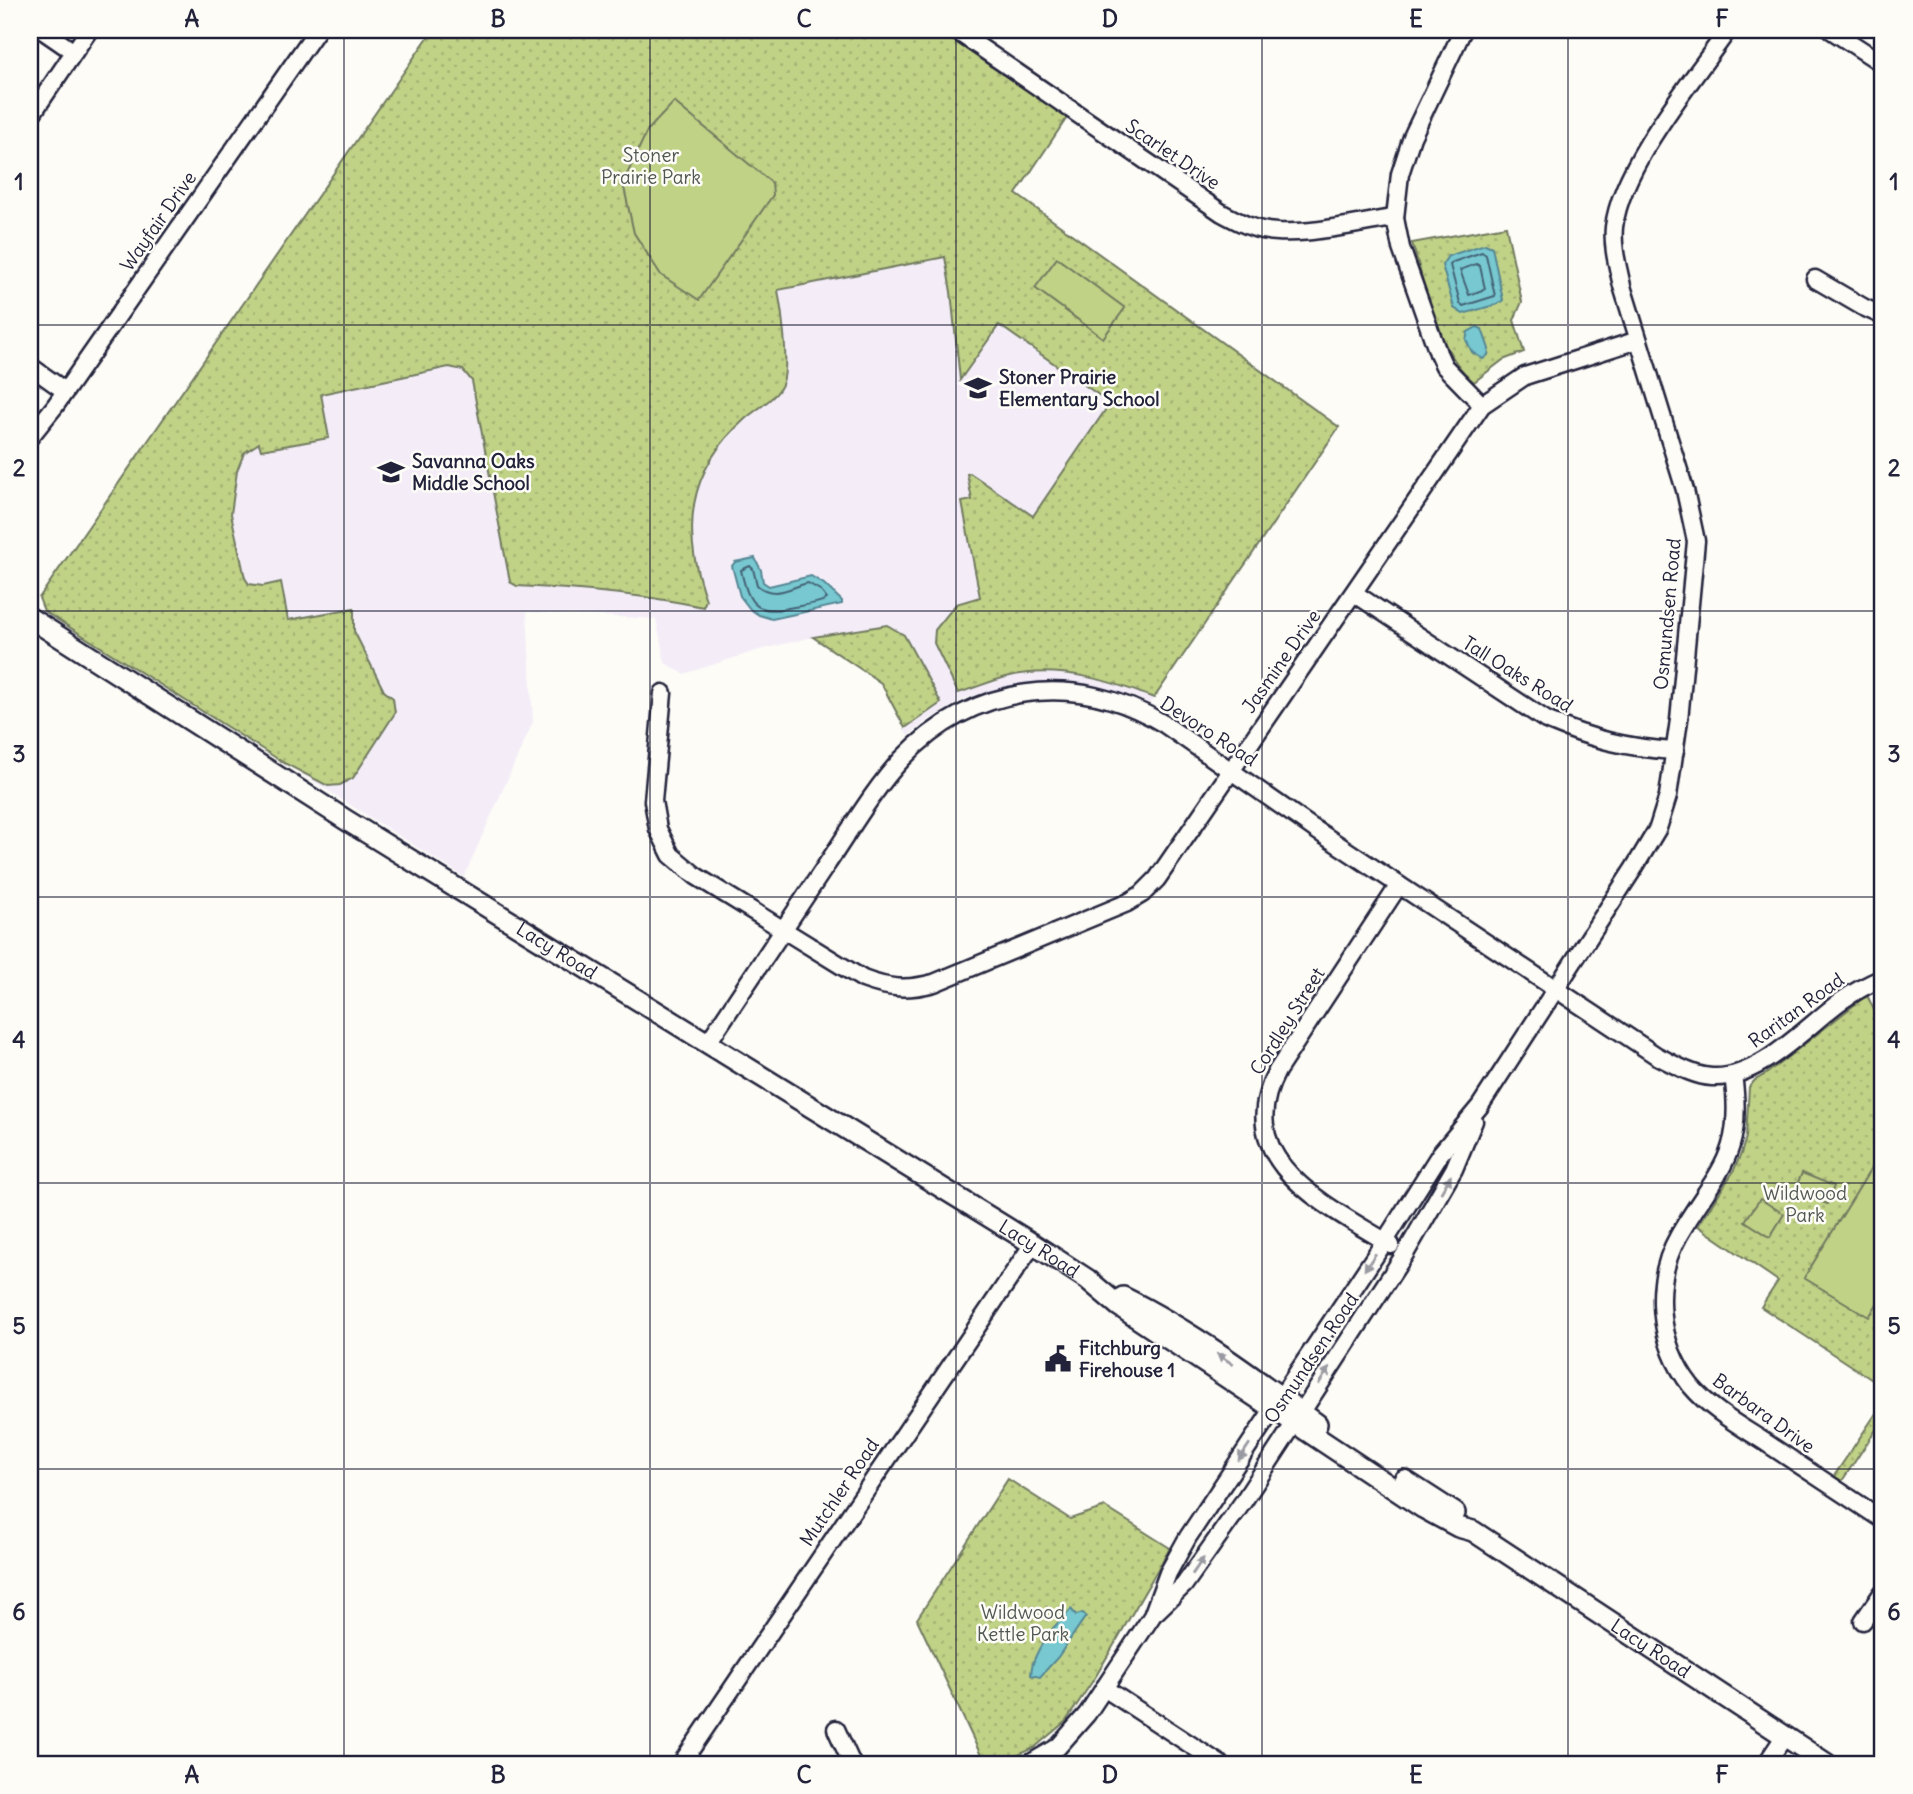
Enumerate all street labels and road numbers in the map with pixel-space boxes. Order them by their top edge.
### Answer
street label: Scarlet Drive [1121,114,1225,194]
street label: Wayfair Drive [115,166,201,276]
street label: Osmundsen Road [1648,537,1686,691]
street label: Jasmine Drive [1237,605,1325,717]
street label: Tall Oaks Road [1458,631,1578,717]
street label: Devoro Road [1156,691,1262,771]
street label: Lacy Road [512,916,602,984]
street label: Cordley Street [1244,963,1330,1079]
street label: Raritan Road [1744,967,1848,1053]
street label: Lacy Road [995,1214,1084,1283]
street label: Osmundsen Road [1259,1288,1363,1428]
street label: Barbara Drive [1708,1368,1820,1458]
street label: Mutchler Road [794,1434,884,1550]
street label: Lacy Road [1607,1613,1695,1683]

